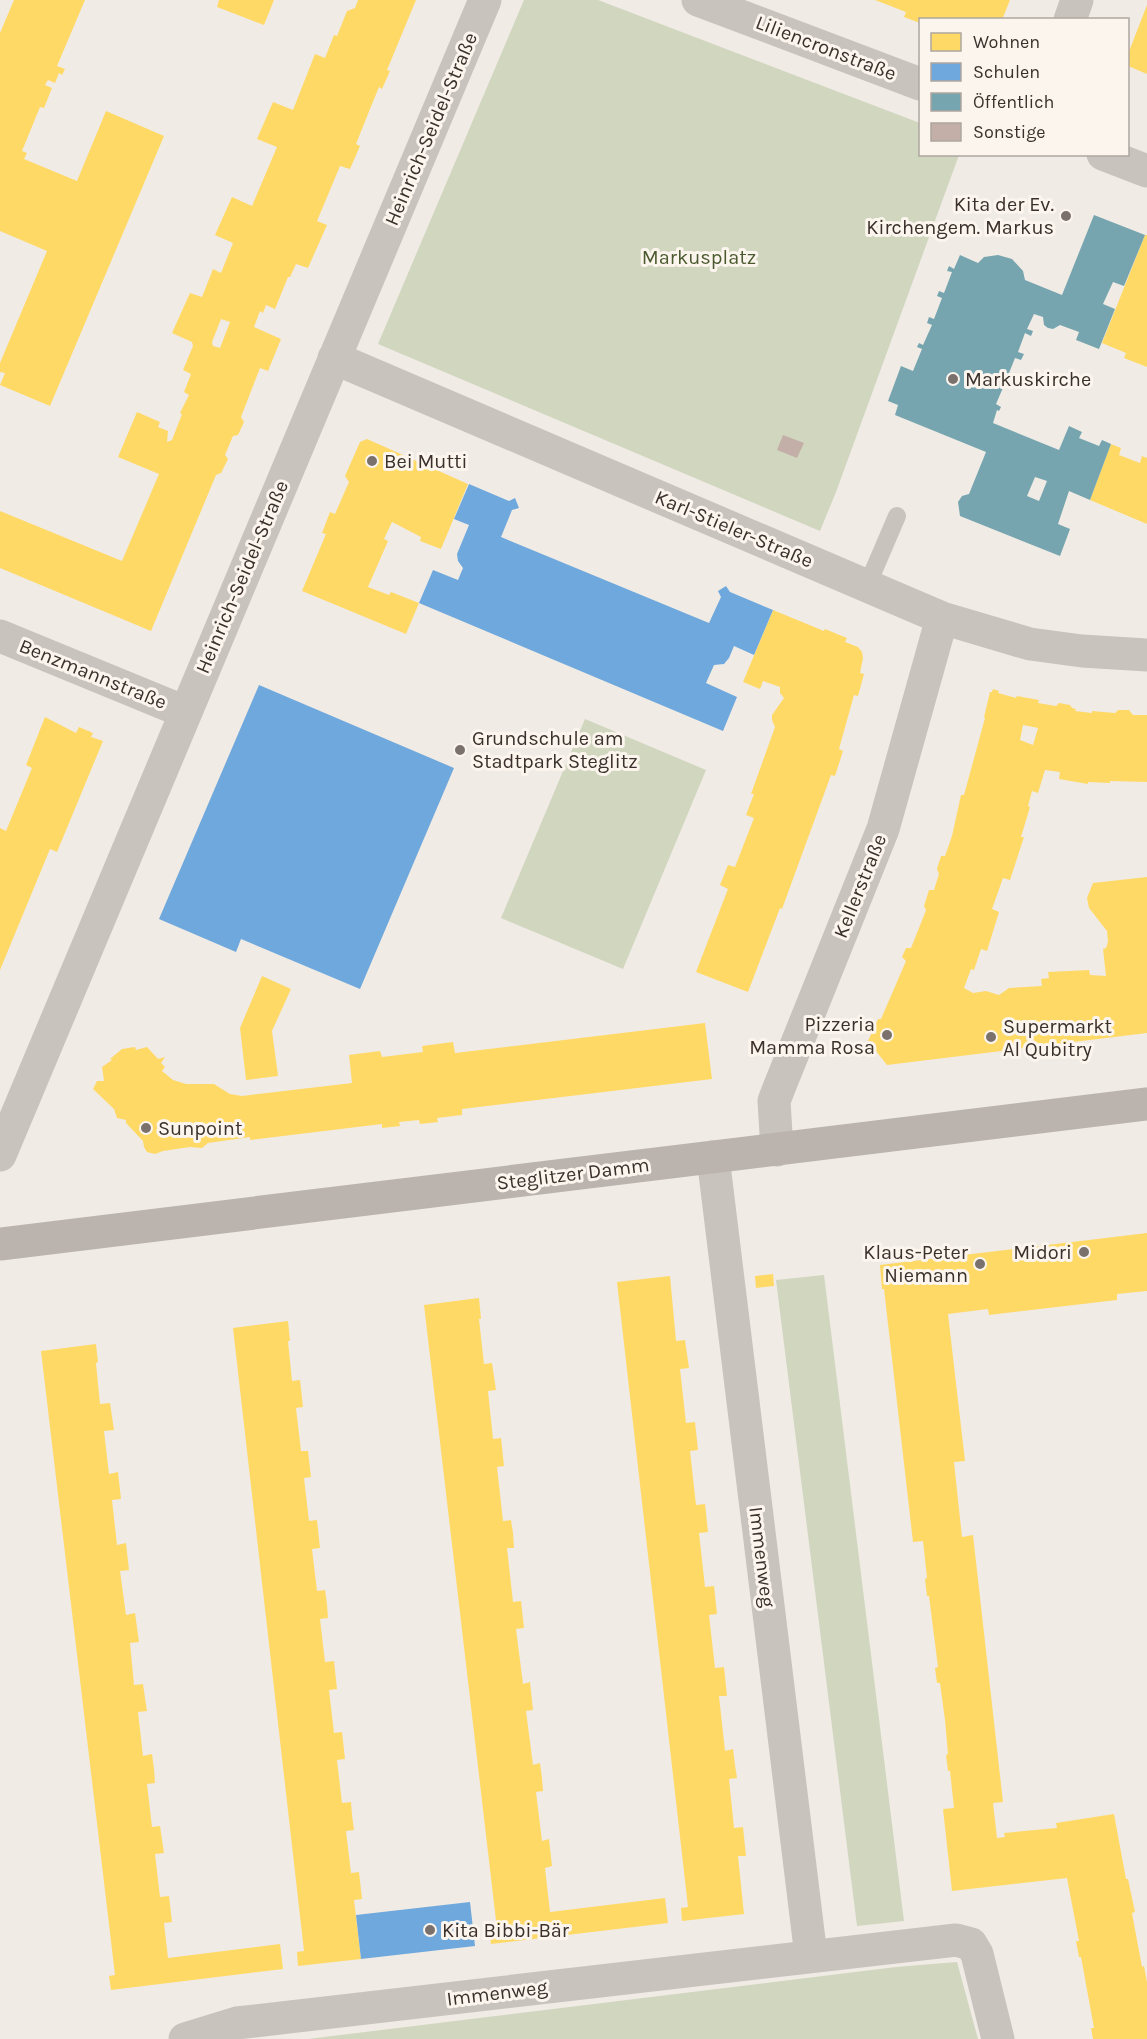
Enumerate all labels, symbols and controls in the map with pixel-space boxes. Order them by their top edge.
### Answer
street label: Liliencronstraße [753,11,899,85]
legend [919,18,1129,156]
street label: Heinrich-Seidel-Straße [380,29,482,229]
text: Wohnen [973,31,1040,53]
text: Schulen [973,61,1040,83]
text: Öffentlich [973,91,1054,113]
text: Sonstige [973,121,1046,143]
place label: Kita der Ev. Kirchengem. Markus [866,193,1054,239]
marker: Kita der Ev. Kirchengem. Markus [1059,209,1073,223]
park label: Markusplatz [642,246,756,269]
place label: Markuskirche [965,368,1091,391]
marker: Markuskirche [946,372,960,386]
place label: Bei Mutti [384,450,467,473]
marker: Bei Mutti [365,454,379,468]
street label: Heinrich-Seidel-Straße [191,477,293,677]
street label: Karl-Stieler-Straße [652,485,816,573]
street label: Benzmannstraße [16,634,170,714]
place label: Grundschule am Stadtpark Steglitz [472,727,638,773]
marker: Grundschule am Stadtpark Steglitz [453,743,467,757]
street label: Kellerstraße [829,831,891,941]
place label: Pizzeria Mamma Rosa [749,1013,875,1059]
place label: Supermarkt Al Qubitry [1003,1015,1113,1061]
marker: Pizzeria Mamma Rosa [880,1028,894,1042]
marker: Supermarkt Al Qubitry [984,1030,998,1044]
place label: Sunpoint [158,1117,243,1140]
marker: Sunpoint [139,1121,153,1135]
street label: Steglitzer Damm [495,1153,651,1195]
place label: Klaus-Peter Niemann [863,1241,969,1287]
place label: Midori [1013,1241,1072,1264]
marker: Midori [1077,1245,1091,1259]
marker: Klaus-Peter Niemann [973,1257,987,1271]
street label: Immenweg [744,1505,780,1609]
place label: Kita Bibbi-Bär [442,1919,570,1942]
marker: Kita Bibbi-Bär [423,1923,437,1937]
street label: Immenweg [445,1975,549,2011]

